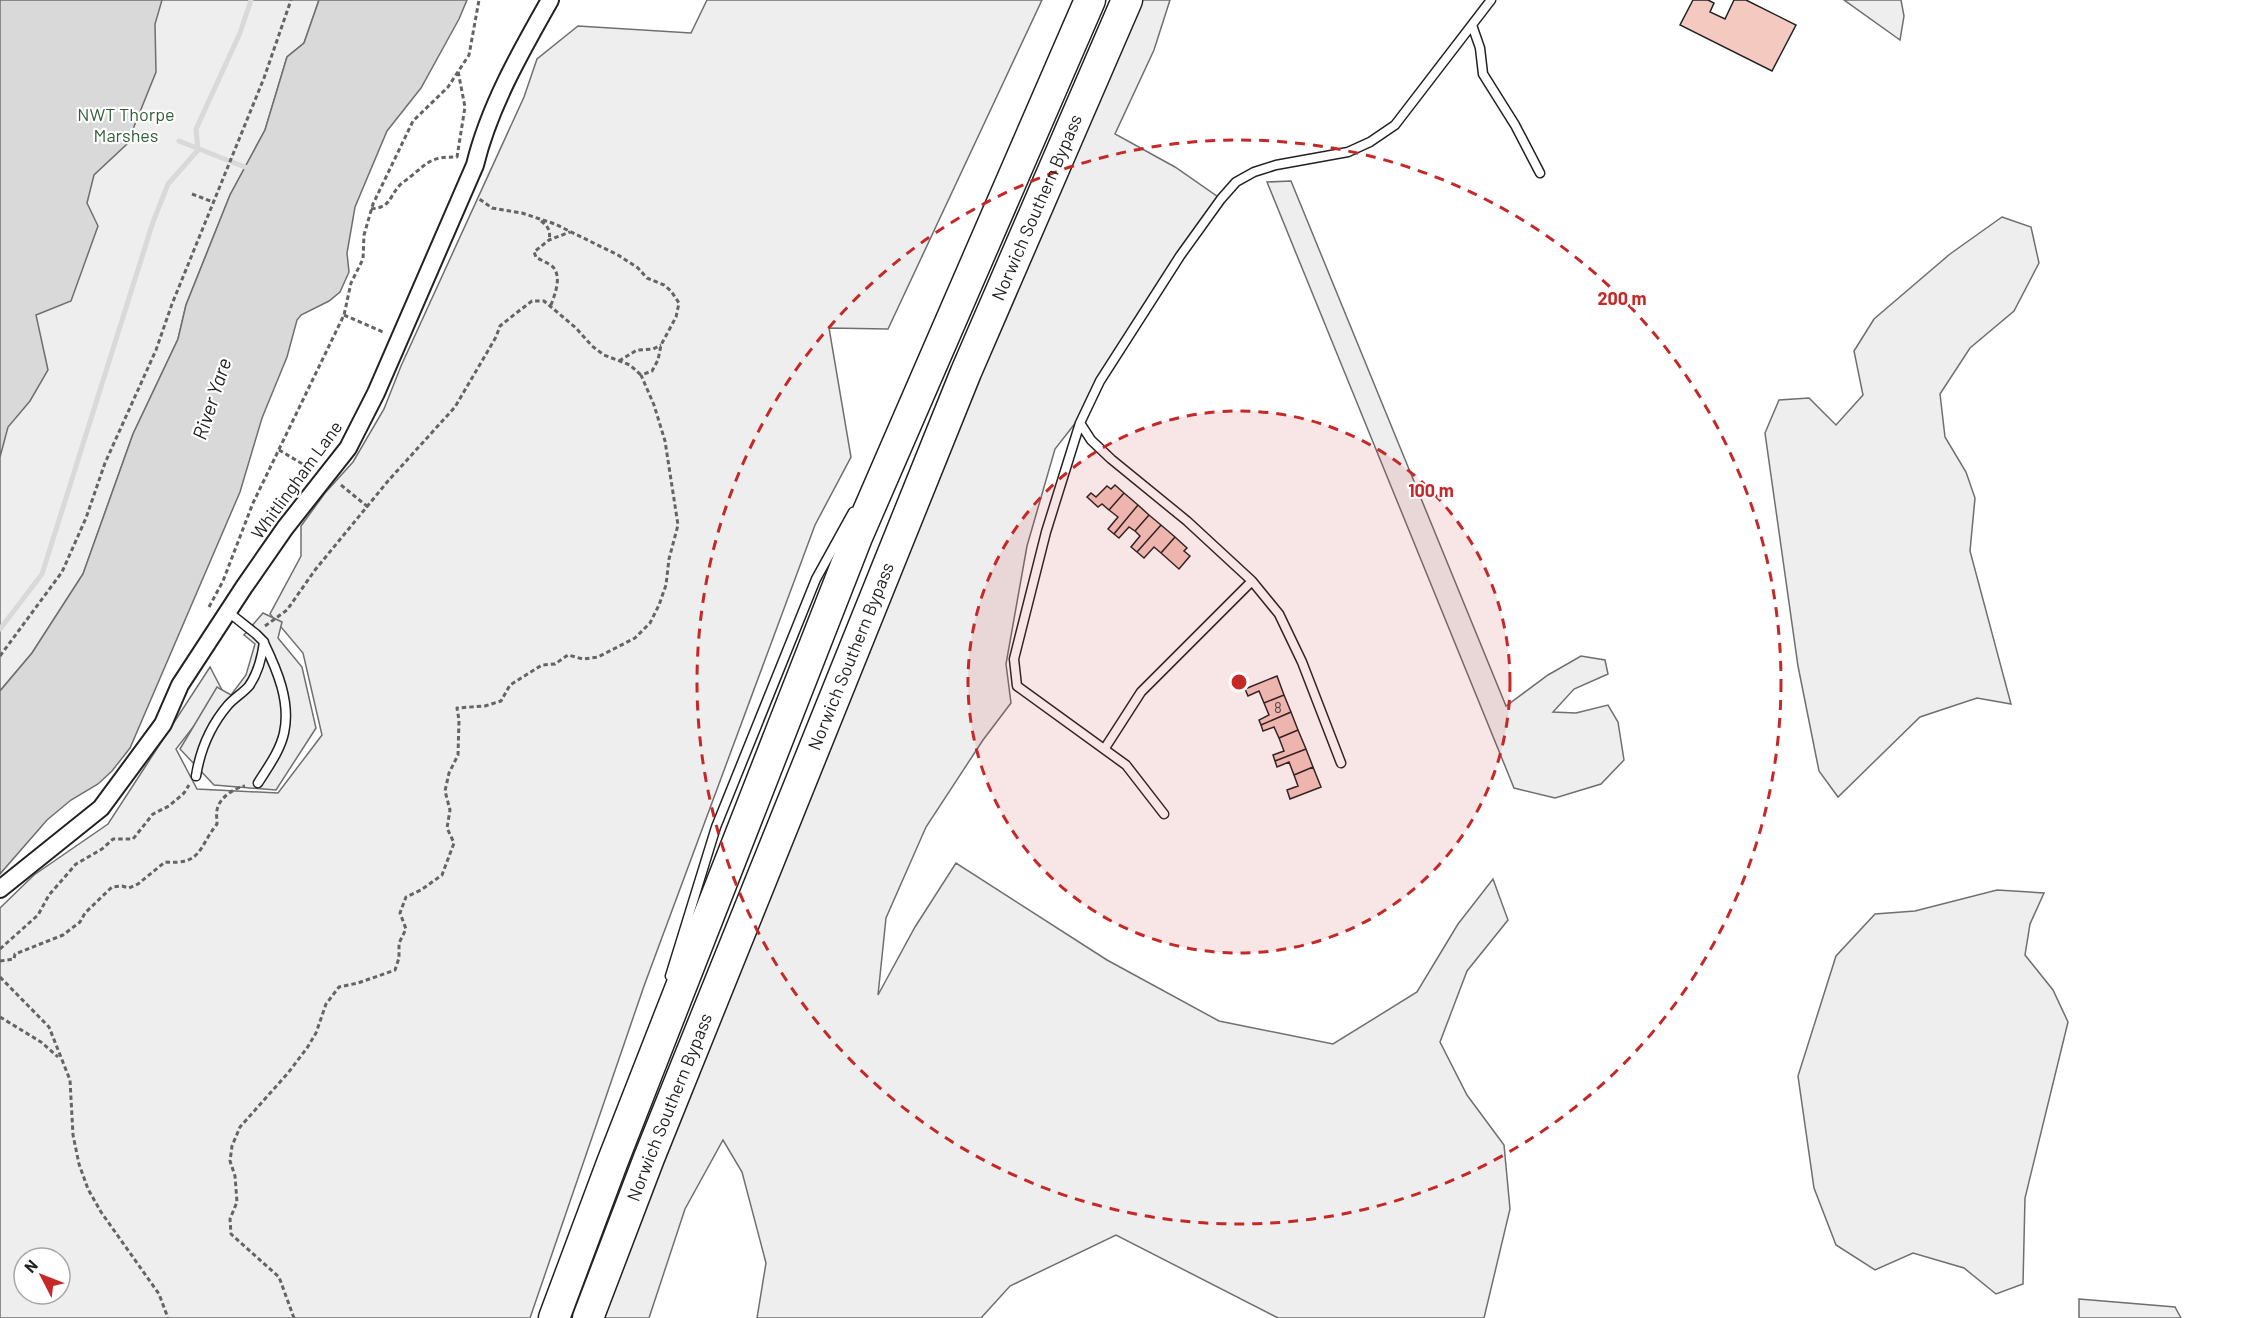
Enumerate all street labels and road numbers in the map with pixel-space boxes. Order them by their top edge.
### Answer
street label: Norwich Southern Bypass [986,111,1086,304]
street label: Whitlingham Lane [246,416,346,543]
street label: Norwich Southern Bypass [803,559,898,753]
street label: Norwich Southern Bypass [622,1010,716,1204]

